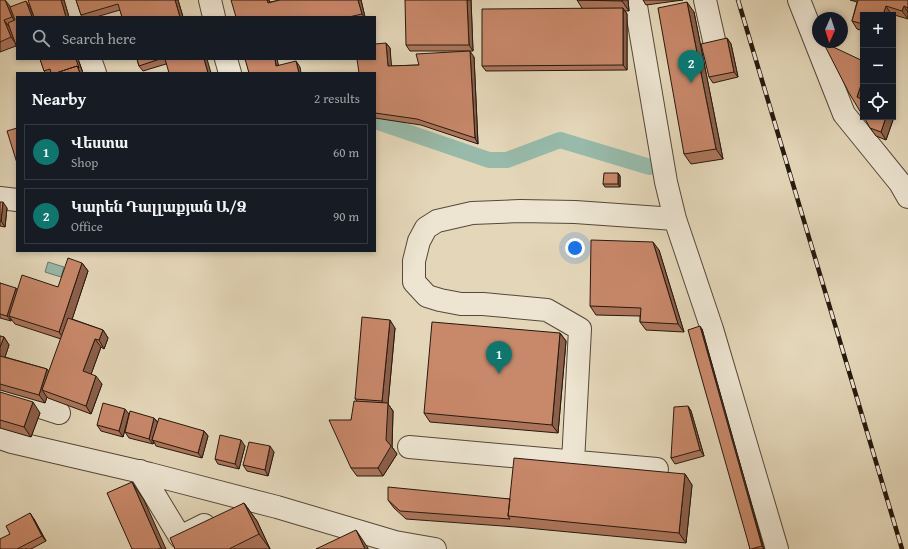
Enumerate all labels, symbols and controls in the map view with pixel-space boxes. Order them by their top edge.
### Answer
north arrow [812,12,848,48]
map controls [860,12,896,120]
button: + [860,12,896,48]
search box [16,16,376,60]
icon: search [30,27,52,49]
text: Search here [62,28,136,49]
button: − [860,48,896,84]
pin: 2 [678,50,704,83]
button: locate [860,84,896,120]
text: Nearby [32,86,86,111]
text: 2 results [314,89,360,108]
text: Վեստա [71,132,128,153]
text: 1 [43,143,49,162]
text: 60 m [333,143,359,162]
text: Shop [71,153,98,172]
text: Կարեն Դալլաքյան Ա/Ձ [71,196,247,217]
text: 2 [43,207,49,226]
text: 90 m [333,207,359,226]
text: Office [71,217,103,236]
your location [565,238,585,258]
pin: 1 [486,341,512,374]

